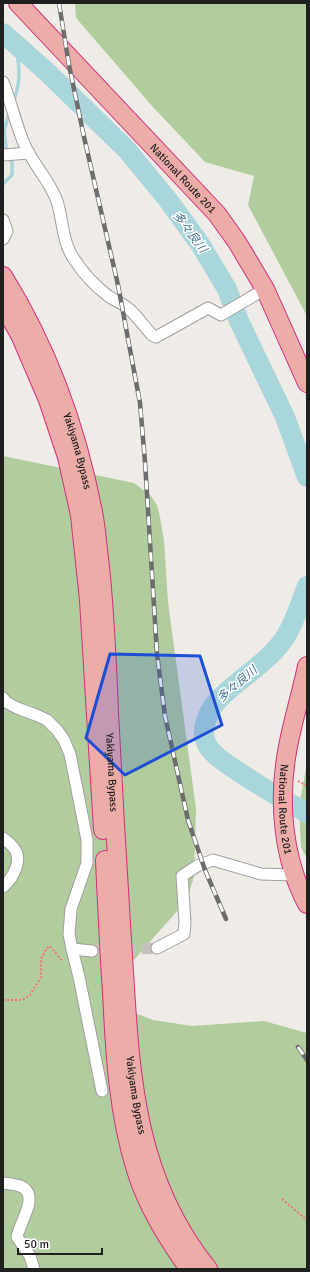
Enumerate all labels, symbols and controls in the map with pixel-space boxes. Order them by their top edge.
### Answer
street label: National Route 201 [147,141,219,216]
water label: 多々良川 [169,209,211,258]
street label: Yakiyama Bypass [60,411,94,491]
water label: 多々良川 [214,662,262,706]
street label: Yakiyama Bypass [103,732,120,812]
street label: National Route 201 [276,763,295,856]
street label: Yakiyama Bypass [123,1056,149,1136]
scale bar [18,1230,102,1256]
text: 50 m [24,1237,49,1252]

